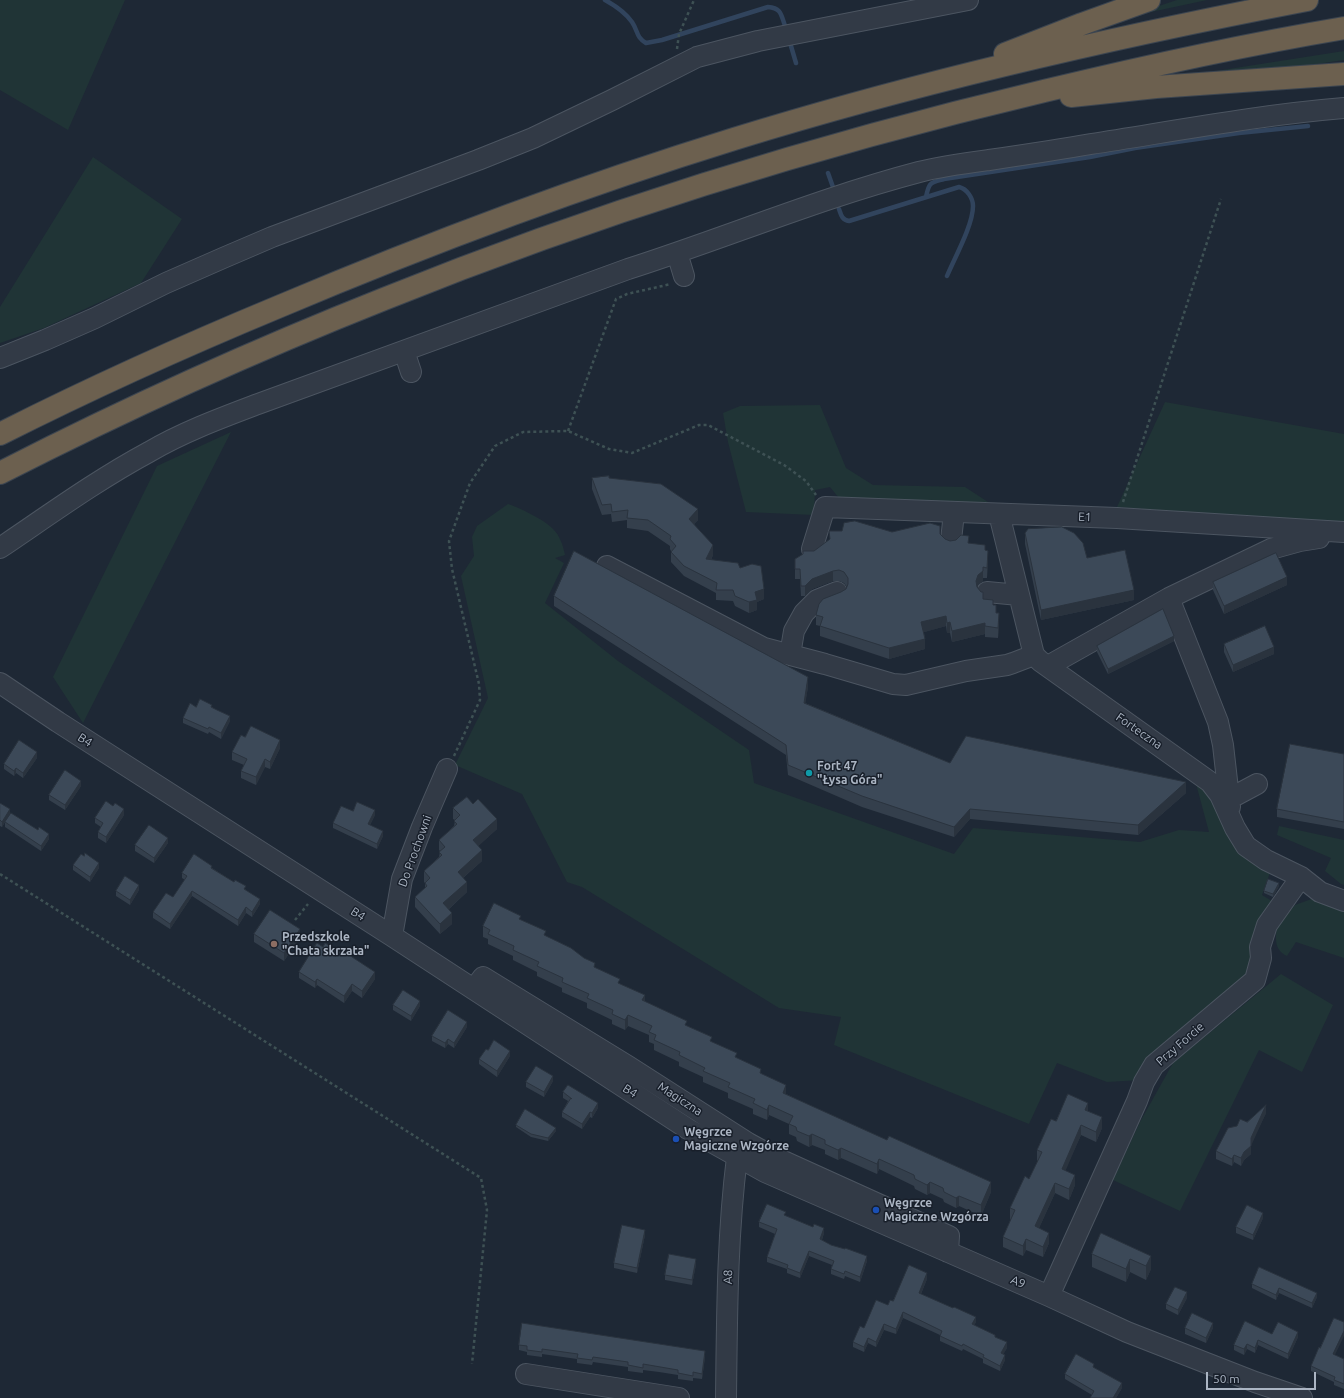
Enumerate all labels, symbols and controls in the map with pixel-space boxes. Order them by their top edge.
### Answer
street label: E1 [1078,510,1092,524]
street label: Forteczna [1113,710,1165,752]
street label: B4 [75,730,95,750]
place label: Fort 47 "Łysa Góra" [817,759,882,787]
marker: Fort 47 "Łysa Góra" [804,768,814,778]
street label: Do Prochowni [395,813,435,889]
street label: B4 [348,904,368,924]
place label: Przedszkole "Chata skrzata" [282,930,369,958]
marker: Przedszkole "Chata skrzata" [269,939,279,949]
street label: Przy Forcie [1153,1019,1207,1069]
street label: Magiczna [655,1079,705,1119]
street label: B4 [620,1081,640,1101]
place label: Węgrzce Magiczne Wzgórze [684,1125,789,1153]
marker: Węgrzce Magiczne Wzgórze [671,1134,681,1144]
place label: Węgrzce Magiczne Wzgórza [884,1196,989,1224]
marker: Węgrzce Magiczne Wzgórza [871,1205,881,1215]
street label: A8 [721,1270,735,1284]
street label: A9 [1008,1273,1028,1291]
scale bar [1208,1364,1318,1390]
text: 50 m [1213,1372,1240,1385]

